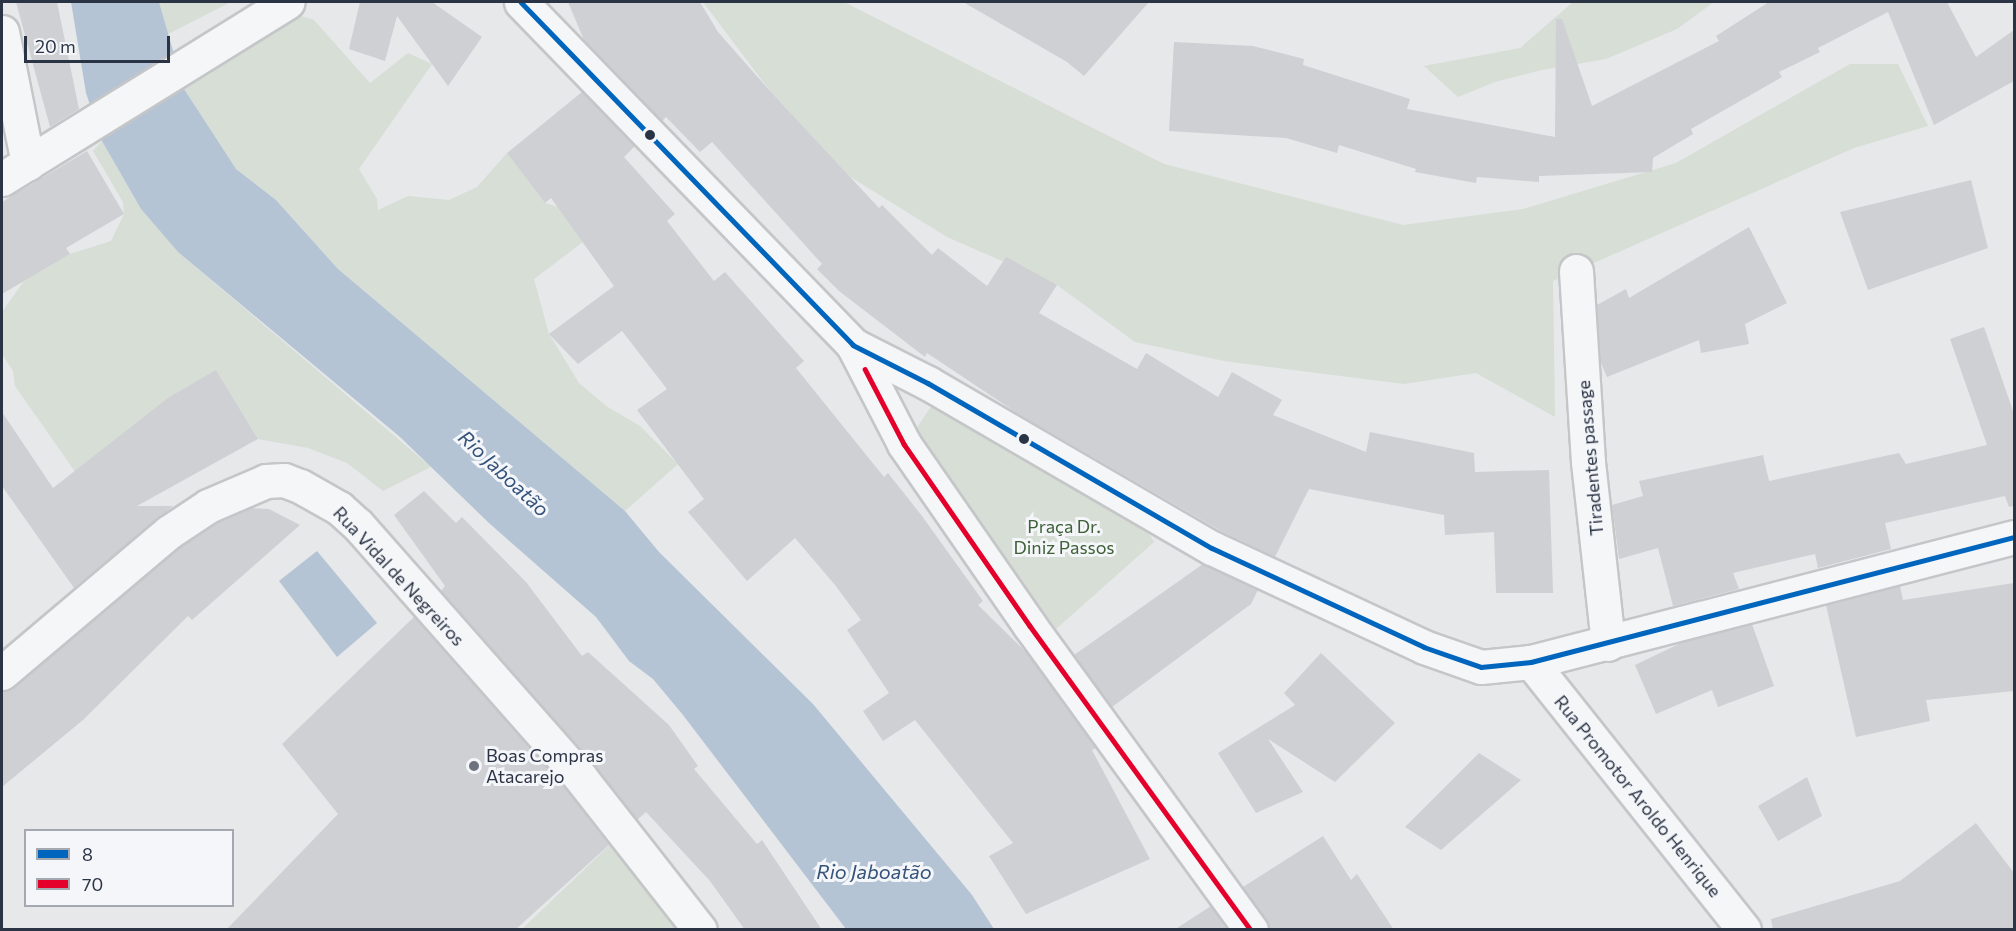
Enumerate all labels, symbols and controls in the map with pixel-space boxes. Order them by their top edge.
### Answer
scale bar [27,24,172,62]
text: 20 m [35,35,76,57]
unlabelled marker [644,129,656,141]
street label: Tiradentes passage [1572,379,1608,537]
water label: Rio Jaboatão [454,425,554,521]
unlabelled marker [1018,433,1030,445]
street label: Rua Vidal de Negreiros [329,502,469,650]
park label: Praça Dr. Diniz Passos [1013,516,1115,558]
street label: Rua Promotor Aroldo Henrique [1550,691,1726,901]
place label: Boas Compras Atacarejo [486,745,603,788]
marker: Boas Compras Atacarejo [467,759,481,773]
legend [24,829,234,907]
text: 8 [82,843,93,865]
water label: Rio Jaboatão [816,859,932,883]
text: 70 [82,873,103,895]

